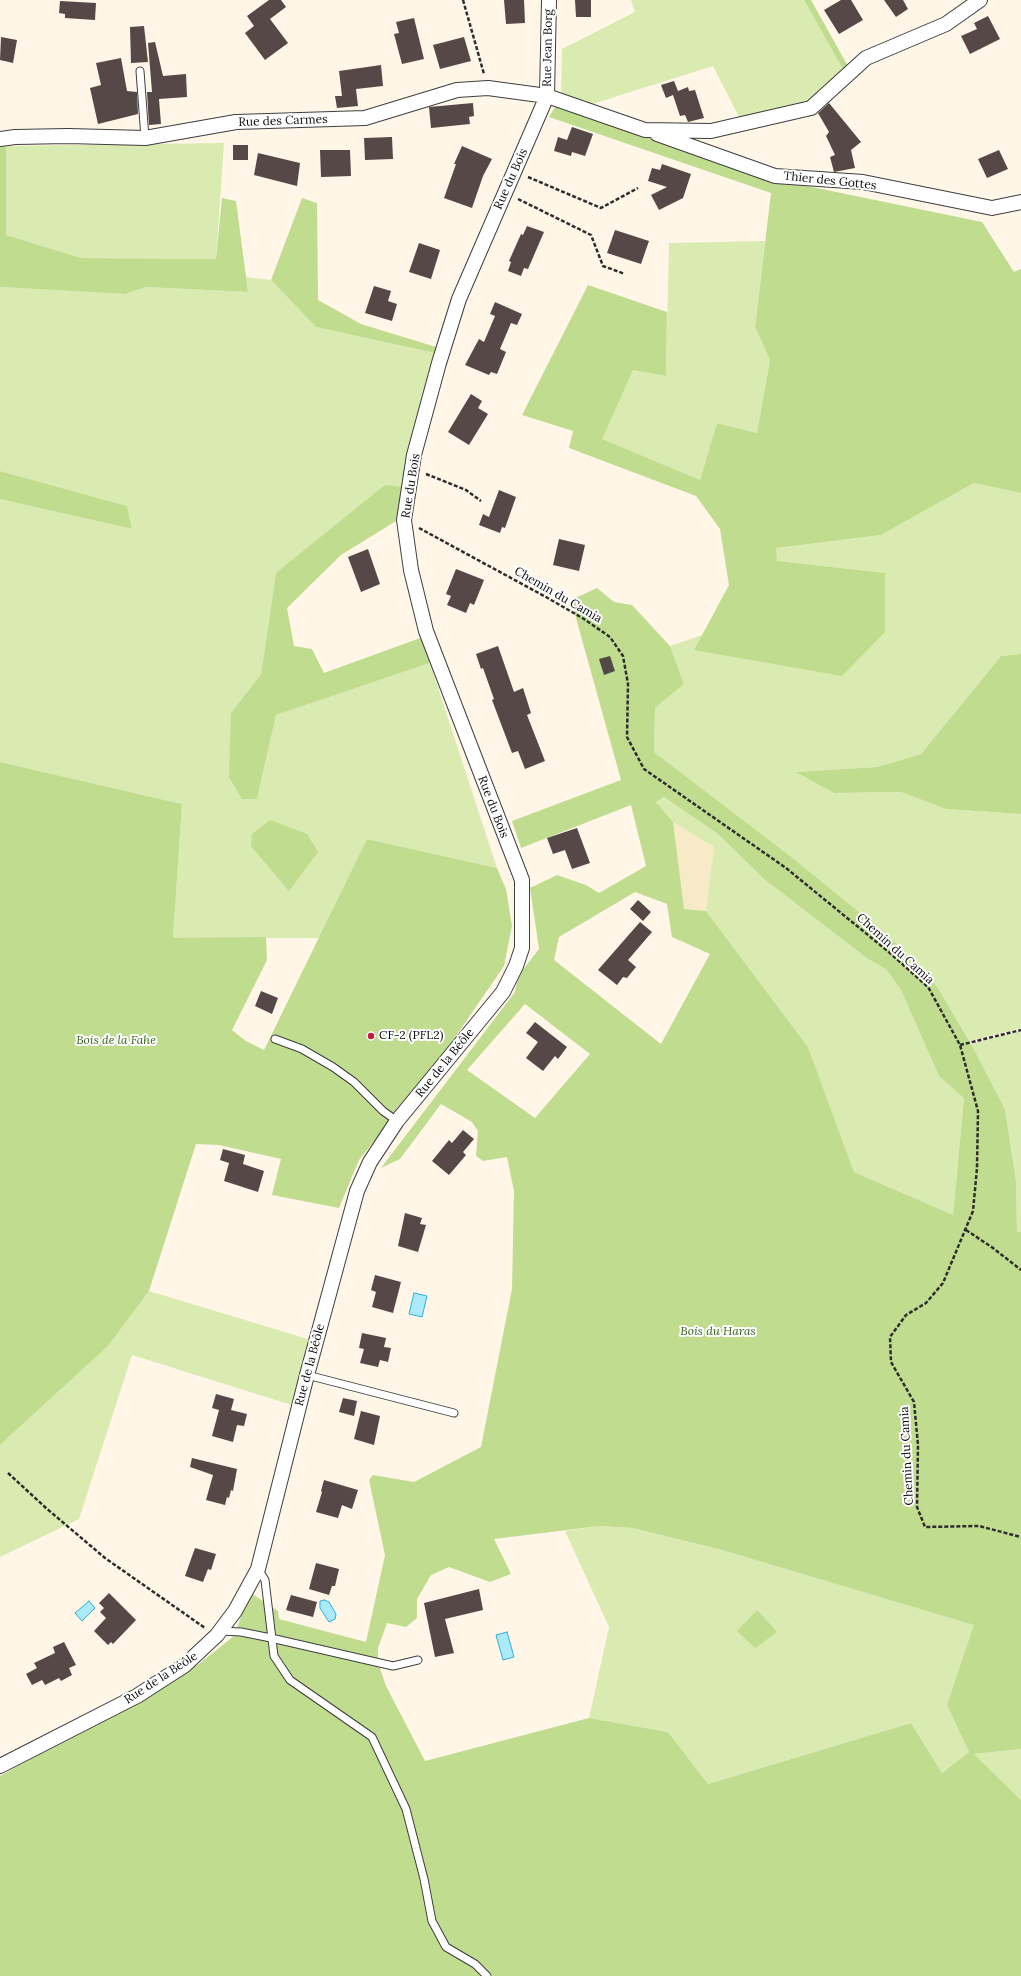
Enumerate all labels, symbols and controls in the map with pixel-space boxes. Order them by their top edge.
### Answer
street label: Rue Jean Borg [540,9,556,87]
street label: Rue des Carmes [238,112,328,130]
street label: Rue du Bois [491,146,531,212]
street label: Thier des Gottes [783,169,877,193]
street label: Rue du Bois [399,453,423,519]
street label: Chemin du Camia [512,564,604,626]
street label: Rue du Bois [475,774,511,840]
street label: Chemin du Camia [853,911,937,987]
street label: Rue de la Béôle [413,1026,477,1100]
place label: CF-2 (PFL2) [379,1029,443,1043]
marker: CF-2 (PFL2) [366,1031,376,1041]
park label: Bois de la Fahe [76,1034,156,1048]
street label: Rue de la Béôle [292,1322,328,1408]
park label: Bois du Haras [680,1325,756,1339]
street label: Chemin du Camia [897,1406,917,1506]
street label: Rue de la Béôle [122,1649,200,1707]

